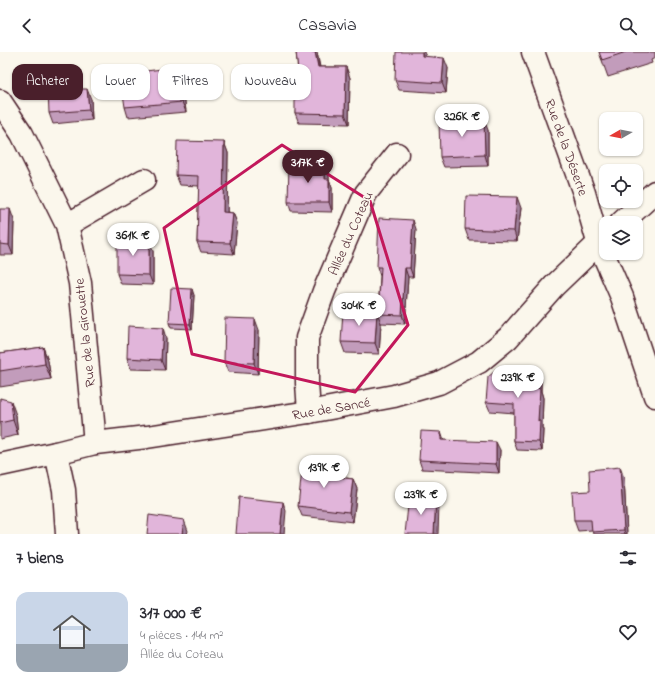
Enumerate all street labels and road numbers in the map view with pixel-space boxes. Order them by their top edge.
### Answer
street label: Rue de la Déserte [538,96,593,200]
street label: Allée du Coteau [323,188,379,279]
street label: Rue de la Girouette [69,277,102,388]
street label: Rue de Sancé [291,392,373,427]

